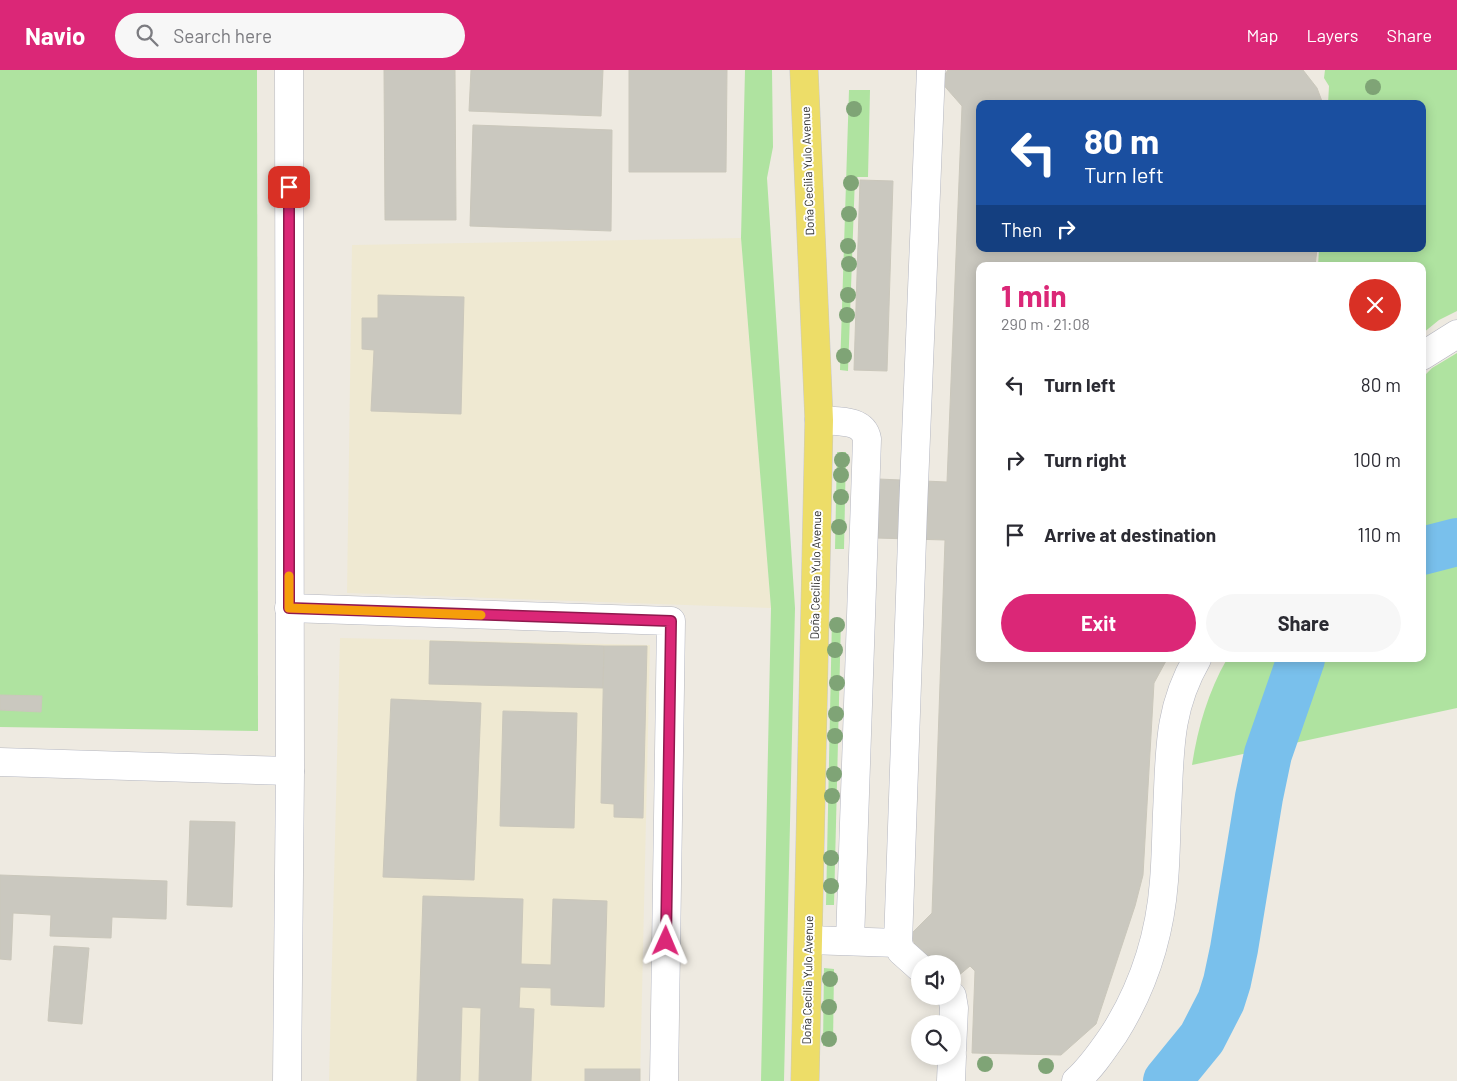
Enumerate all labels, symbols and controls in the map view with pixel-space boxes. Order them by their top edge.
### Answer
search box [115,13,465,58]
text: Navio [25,21,85,50]
icon: search [133,21,161,49]
text: Search here [173,24,272,47]
text: Map [1246,24,1278,46]
text: Layers [1306,24,1359,46]
text: Share [1387,24,1432,46]
street label: Doña Cecilia Yulo Avenue [798,106,816,236]
text: 80 m [1084,119,1159,161]
icon: left [1001,120,1066,185]
text: Turn left [1084,161,1164,187]
pin [268,166,310,208]
icon: arrive [275,173,303,201]
icon: right [1052,215,1080,243]
text: Then [1001,218,1042,241]
text: 1 min [1001,277,1067,313]
button: close [1349,279,1401,331]
text: 290 m · 21:08 [1001,314,1090,333]
icon: left [1001,371,1029,399]
text: Turn left [1044,373,1115,396]
text: 80 m [1361,373,1401,396]
icon: right [1001,446,1029,474]
text: Turn right [1044,448,1126,471]
text: 100 m [1353,448,1401,471]
street label: Doña Cecilia Yulo Avenue [807,510,823,640]
icon: arrive [1001,521,1029,549]
text: Arrive at destination [1044,523,1216,546]
text: 110 m [1357,523,1401,546]
button: Exit [1001,594,1196,652]
button: Share [1206,594,1401,652]
position arrow [639,914,691,966]
street label: Doña Cecilia Yulo Avenue [799,915,815,1045]
map controls [911,955,961,1065]
button: sound [911,955,961,1005]
button: search [911,1015,961,1065]

